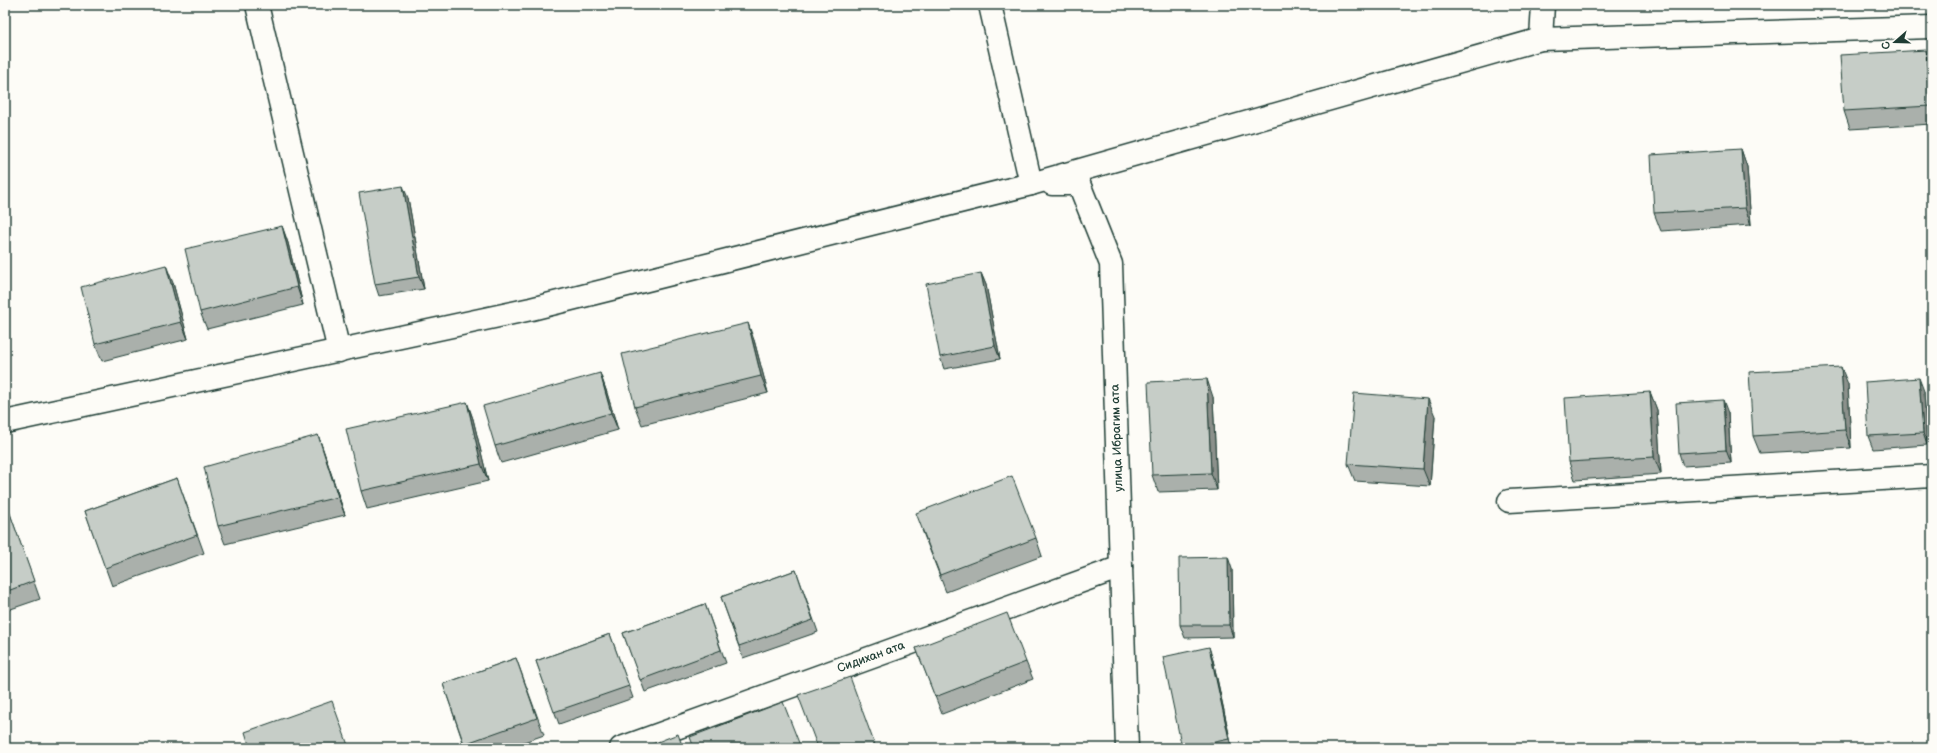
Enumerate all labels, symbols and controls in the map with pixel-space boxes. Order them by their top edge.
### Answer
north arrow [1875,22,1915,62]
text: С [1879,39,1893,51]
street label: улица Ибрагим ата [1108,384,1126,492]
street label: Сидихан ата [835,638,907,676]

